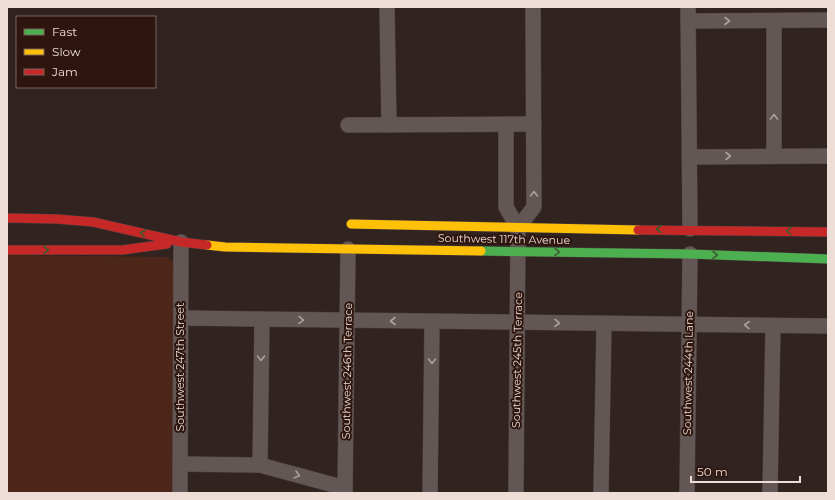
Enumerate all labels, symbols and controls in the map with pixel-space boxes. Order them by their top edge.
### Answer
legend [16,16,156,88]
one-way arrow [724,17,730,25]
text: Fast [52,24,77,39]
text: Slow [52,44,81,59]
text: Jam [51,64,78,79]
one-way arrow [770,114,778,120]
one-way arrow [725,152,731,160]
one-way arrow [530,191,538,197]
one-way arrow [656,225,662,233]
one-way arrow [786,227,792,235]
one-way arrow [140,229,147,238]
street label: Southwest 117th Avenue [438,231,571,247]
one-way arrow [43,246,49,254]
one-way arrow [554,248,560,256]
one-way arrow [712,250,718,259]
street label: Southwest 245th Terrace [509,292,525,428]
street label: Southwest 247th Street [173,302,187,431]
street label: Southwest 246th Terrace [339,302,355,439]
street label: Southwest 244th Lane [680,310,696,435]
one-way arrow [298,316,304,324]
one-way arrow [390,317,396,325]
one-way arrow [554,319,560,327]
one-way arrow [744,321,750,330]
one-way arrow [257,355,265,361]
one-way arrow [428,358,436,364]
scale bar [691,458,800,484]
text: 50 m [697,464,728,479]
one-way arrow [294,470,301,479]

